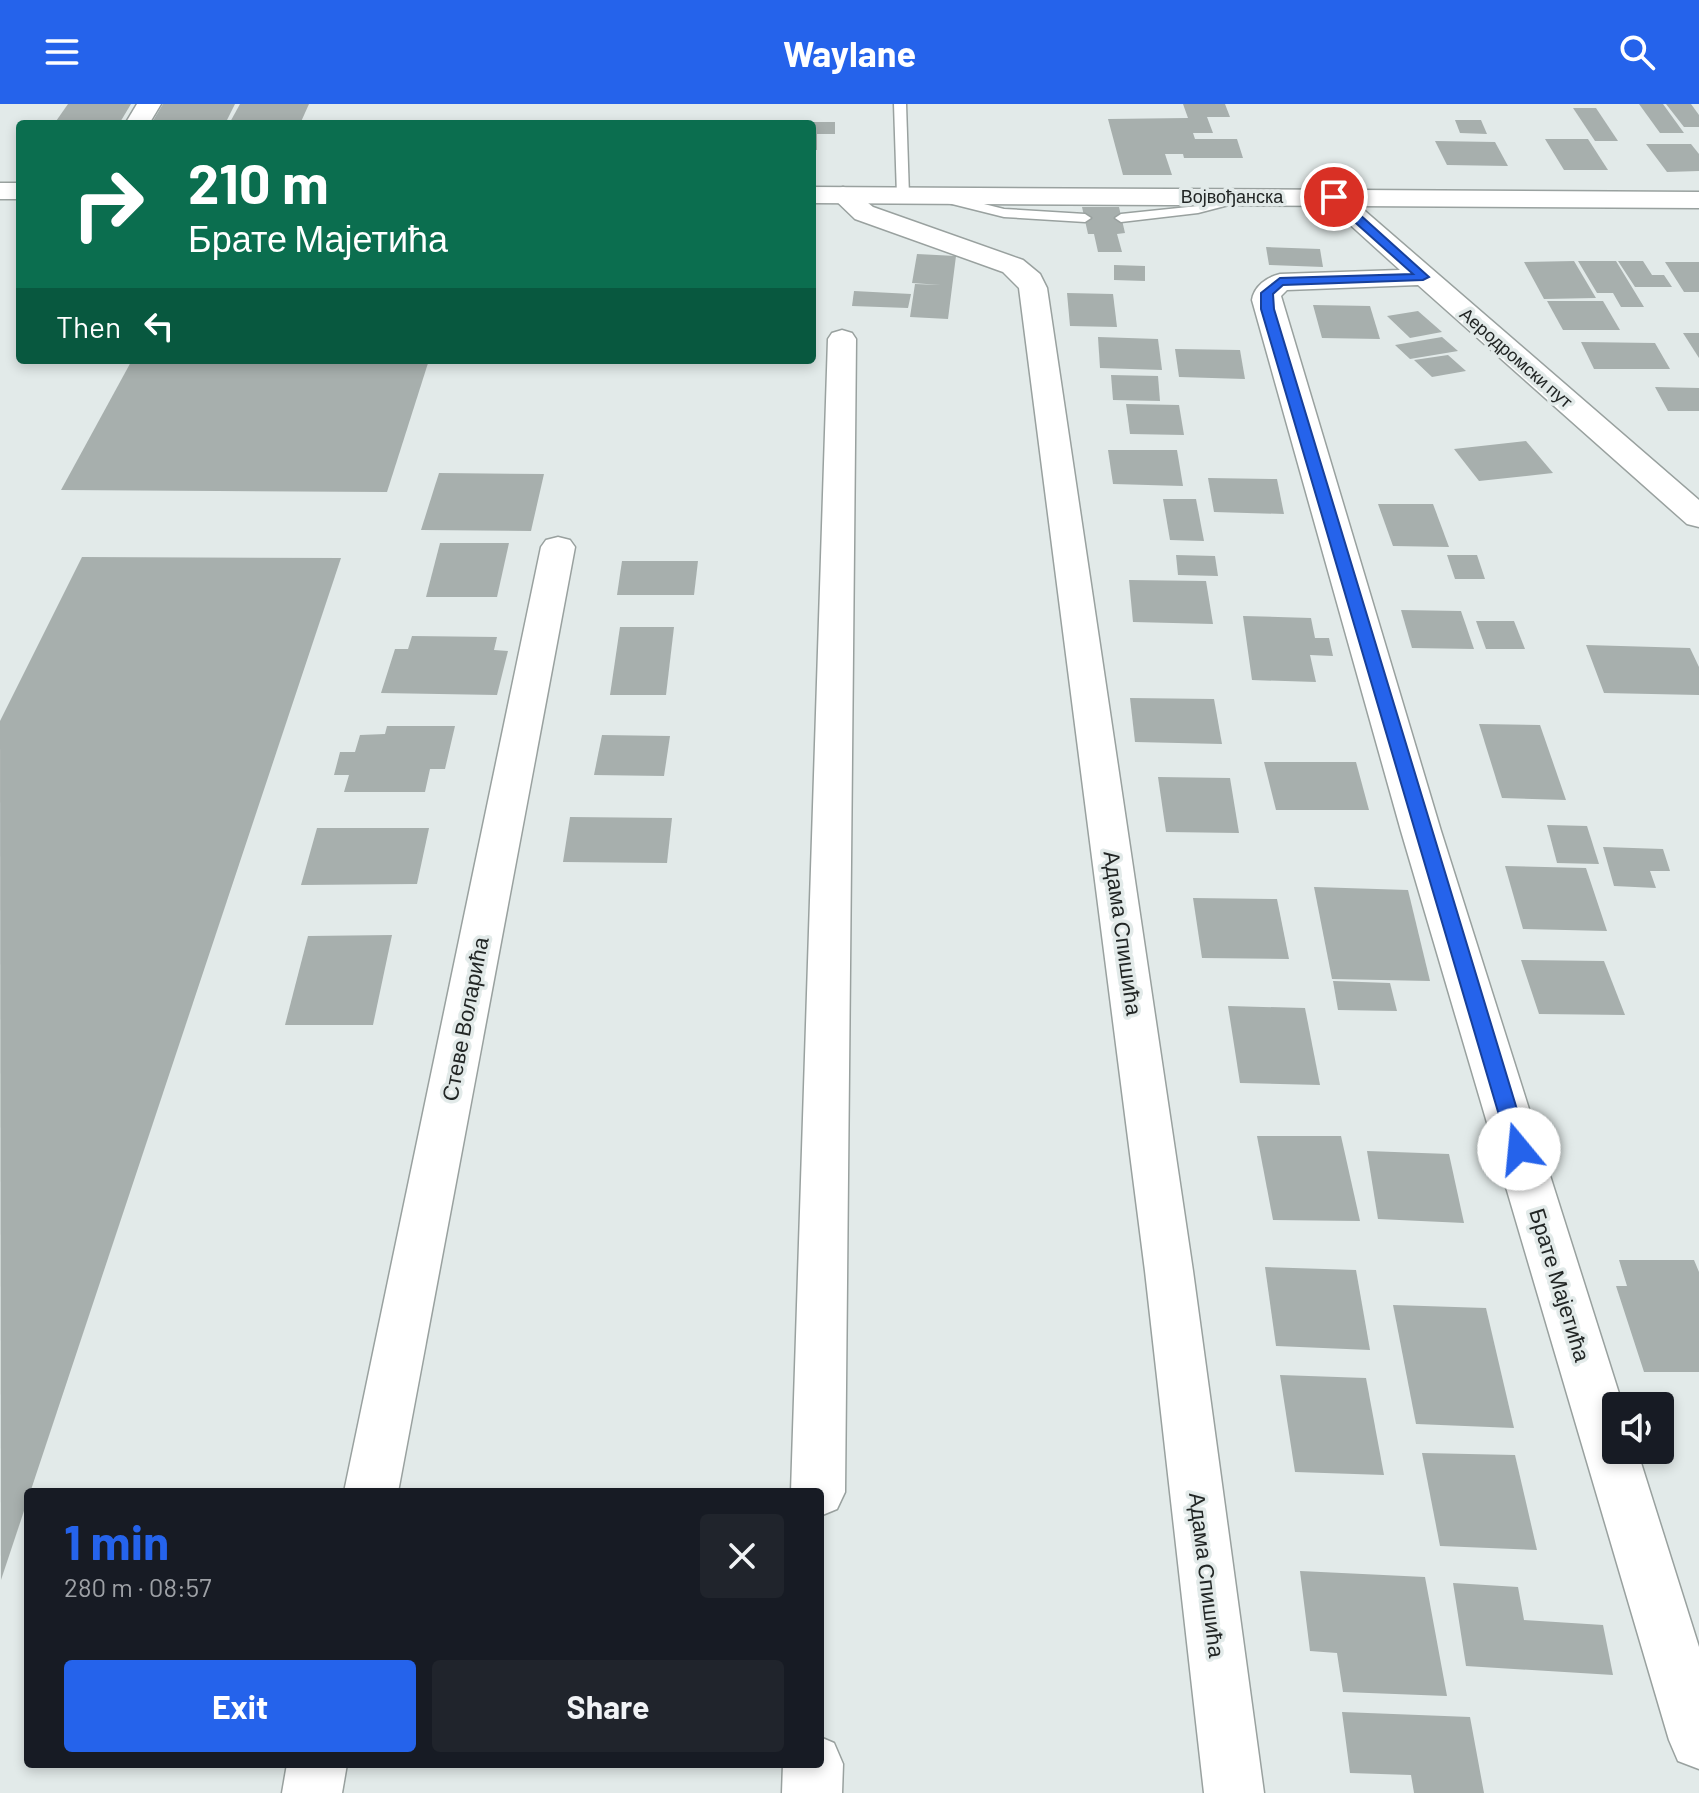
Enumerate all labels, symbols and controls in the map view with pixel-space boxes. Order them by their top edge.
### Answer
icon: menu [40,30,84,74]
icon: search [1615,30,1659,74]
text: Waylane [783,31,916,74]
text: 210 m [188,148,329,215]
icon: right [56,152,160,256]
pin [1300,163,1368,231]
icon: arrive [1312,175,1356,219]
street label: Војвођанска [1181,185,1284,207]
text: Брате Мајетића [188,216,448,259]
street label: Аеродромски пут [1456,302,1577,412]
icon: left [137,304,181,348]
text: Then [56,308,121,344]
street label: Адама Спишића [1099,849,1149,1018]
street label: Стеве Воларића [435,934,494,1103]
position arrow [1477,1107,1561,1191]
street label: Брате Мајетића [1524,1205,1597,1366]
map controls [1602,1392,1674,1464]
button: sound [1602,1392,1674,1464]
street label: Адама Спишића [1184,1491,1231,1660]
text: 1 min [64,1512,169,1570]
button: close [700,1514,784,1598]
text: 280 m · 08:57 [64,1571,211,1602]
button: Exit [64,1660,416,1752]
button: Share [432,1660,784,1752]

